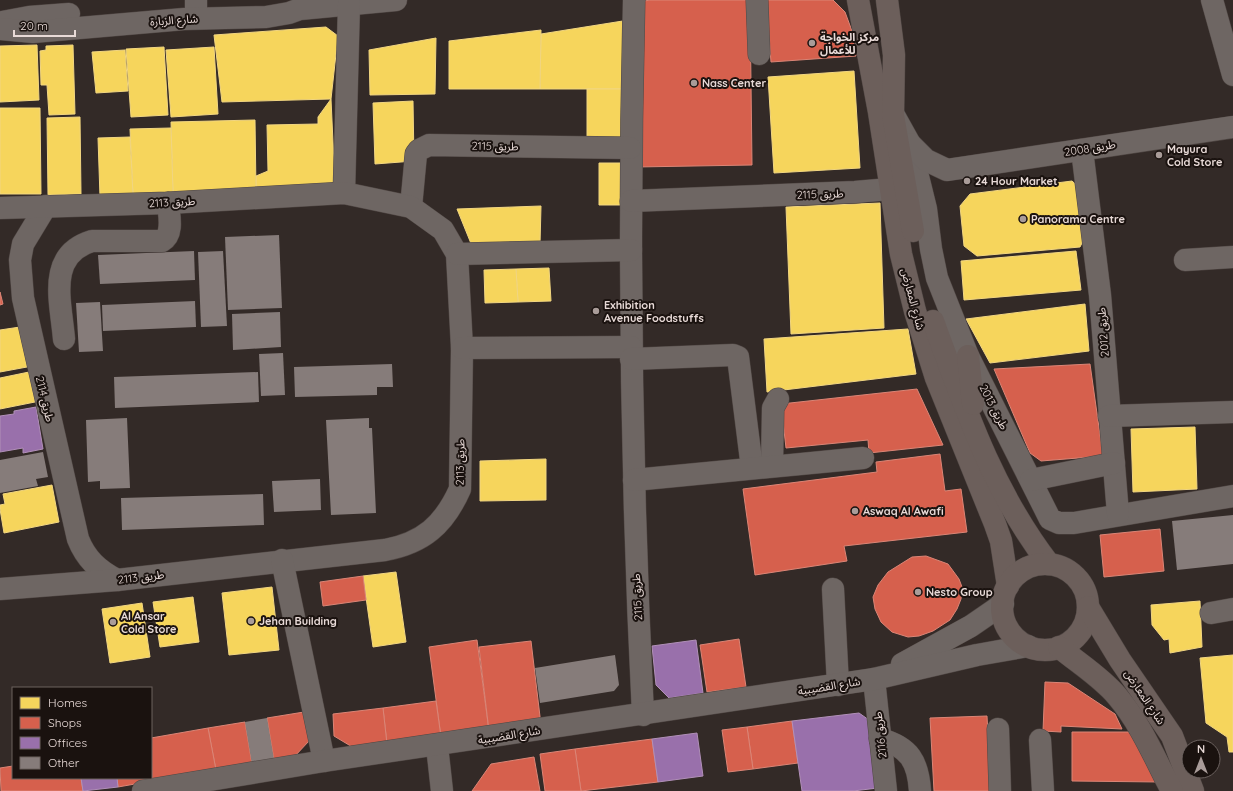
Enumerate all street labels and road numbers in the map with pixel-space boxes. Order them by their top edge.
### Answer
street label: شارع الزبارة [149,11,199,30]
street label: طريق 2008 [1063,137,1117,159]
street label: طريق 2115 [471,139,519,153]
street label: طريق 2115 [796,186,844,202]
street label: طريق 2113 [148,194,196,210]
street label: شارع المعارض [897,267,928,332]
street label: طريق 2012 [1094,307,1112,357]
street label: طريق 2114 [33,375,57,423]
street label: طريق 2013 [977,382,1011,432]
street label: طريق 2113 [453,439,467,485]
street label: طريق 2113 [117,567,165,587]
street label: طريق 2115 [629,573,645,621]
street label: شارع المعارض [1121,667,1169,728]
street label: شارع القضيبية [797,674,862,699]
street label: طريق 2116 [871,711,889,759]
street label: شارع القضيبية [477,723,542,748]

